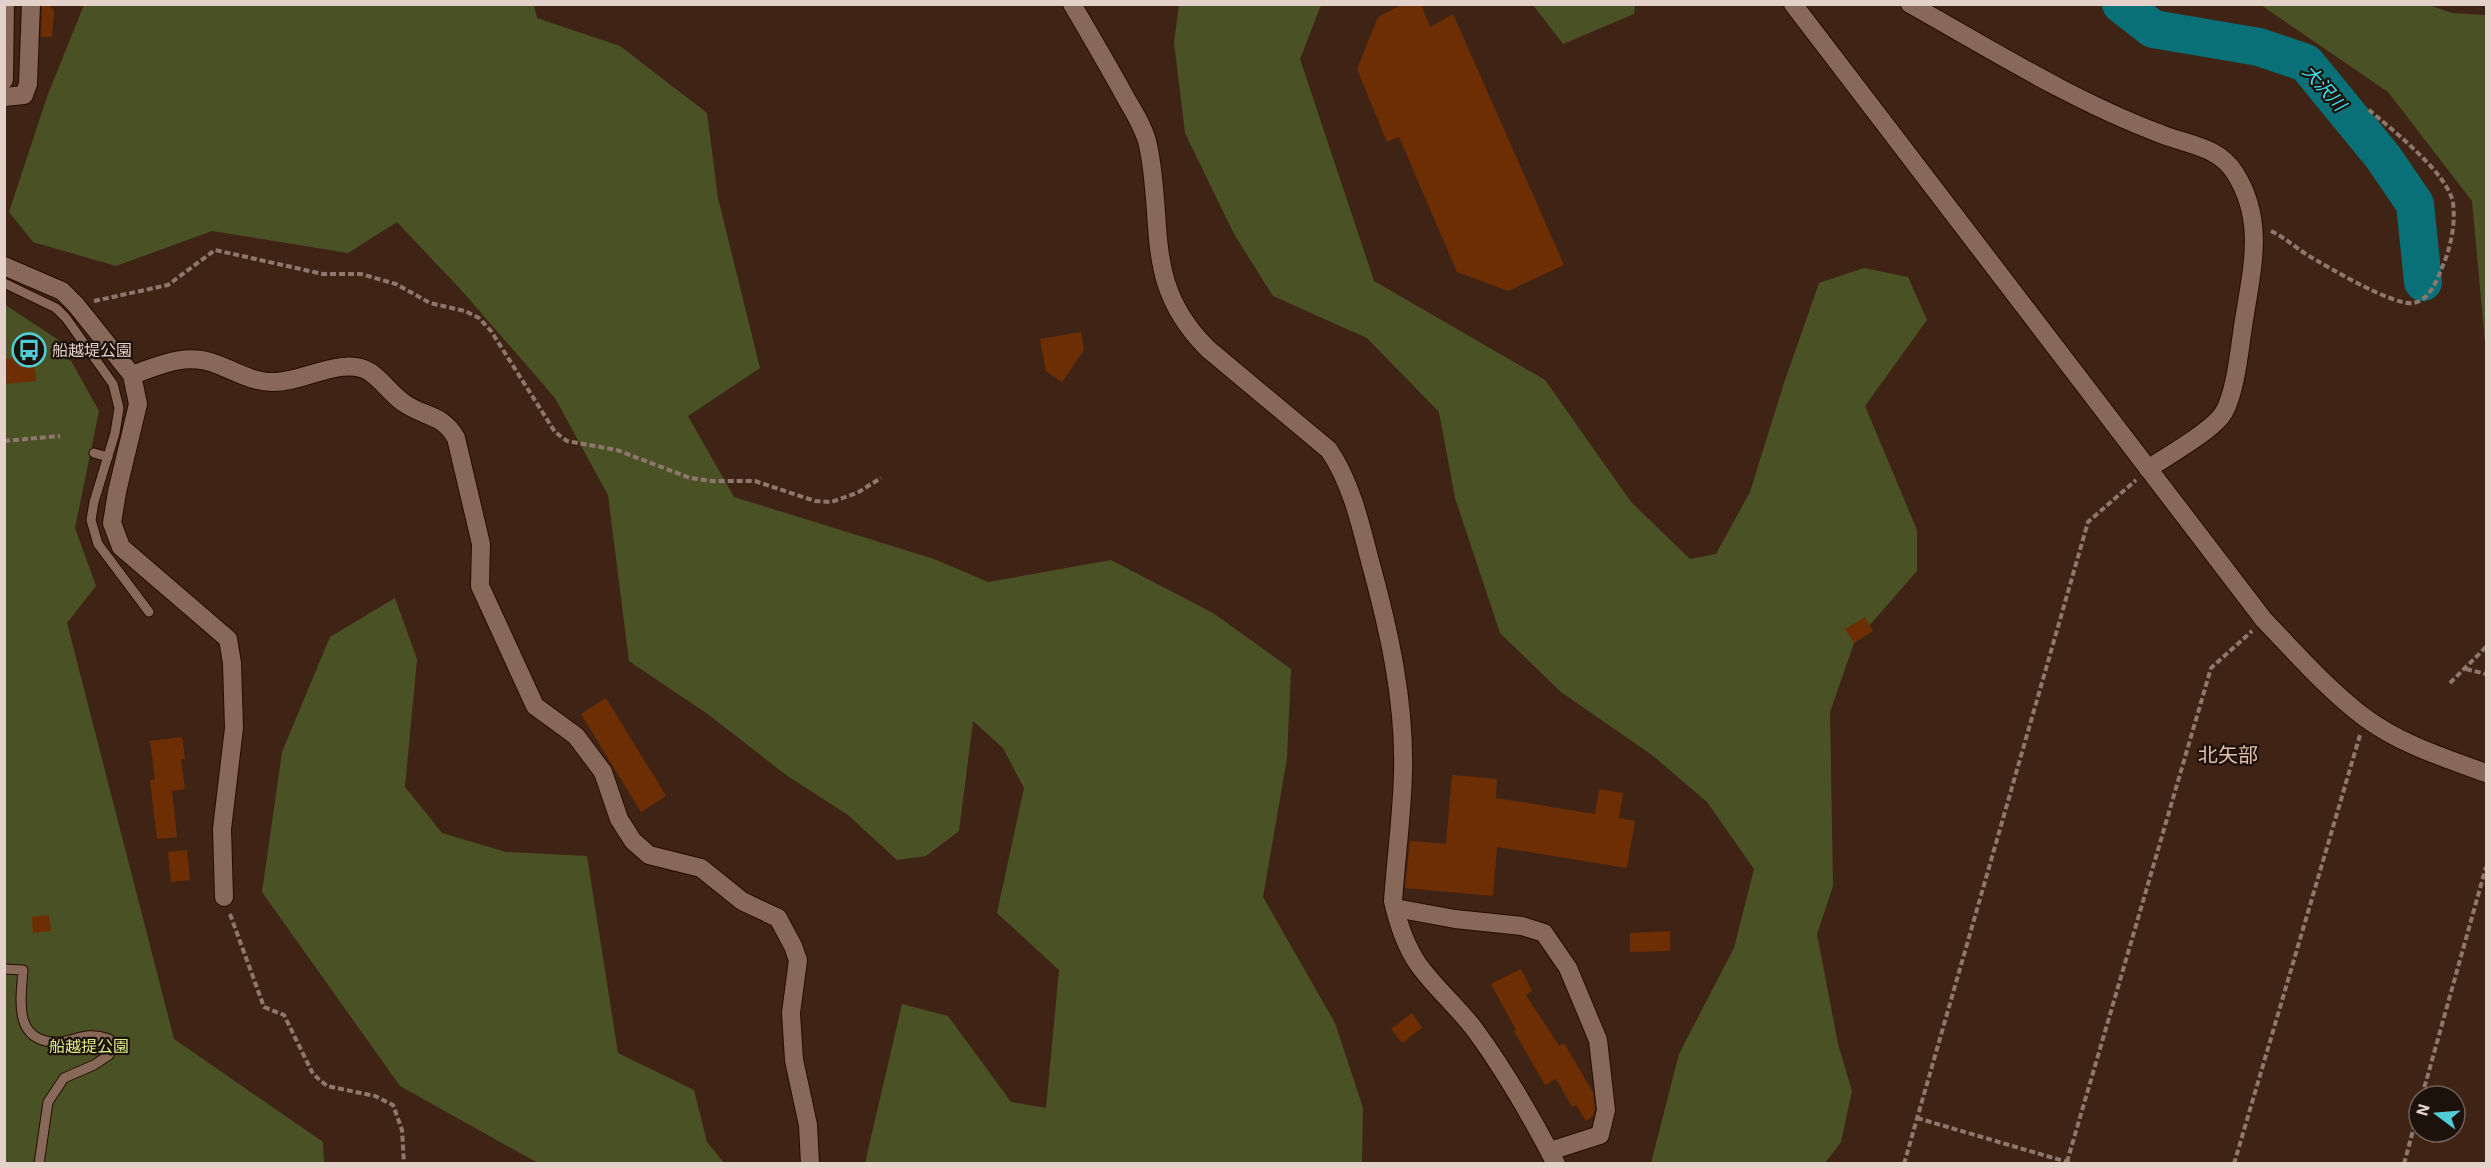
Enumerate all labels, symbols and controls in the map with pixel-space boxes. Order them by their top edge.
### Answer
water label: 大沢川 [2298,60,2352,117]
bus stop icon: 船越堤公園 [11,332,47,368]
place label: 船越堤公園 [52,340,132,360]
district label: 北矢部 [2198,741,2258,768]
park label: 船越提公園 [49,1036,129,1056]
north arrow [2407,1084,2467,1144]
text: N [2411,1102,2434,1118]

